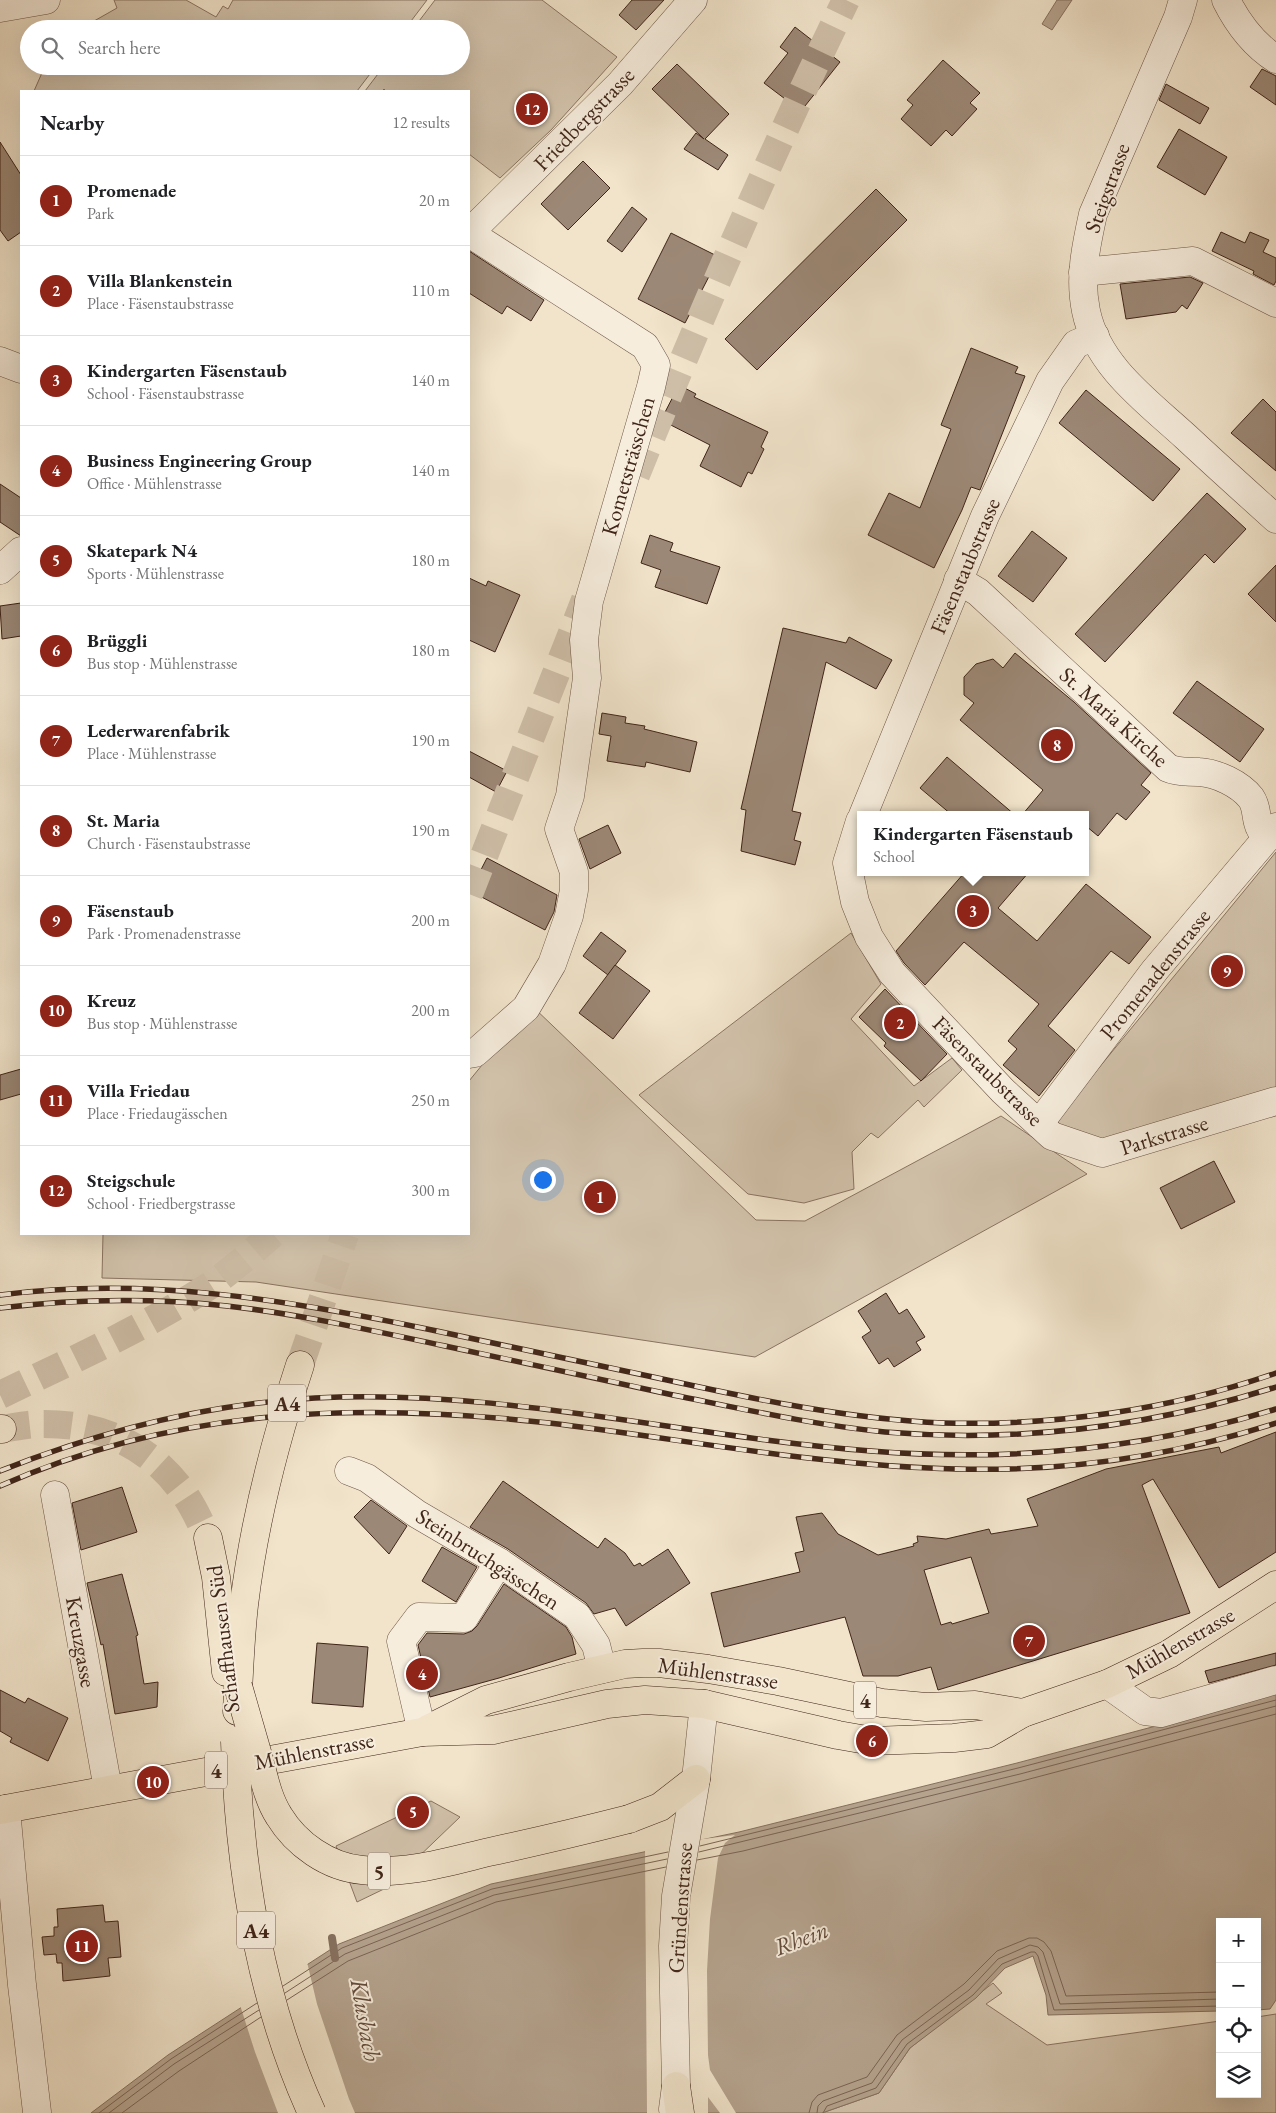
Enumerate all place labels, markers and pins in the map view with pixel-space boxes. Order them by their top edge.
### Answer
pin: 12 [516,90,548,128]
pin: 8 [1041,726,1073,764]
pin: 3 [957,892,989,930]
pin: 9 [1211,952,1243,990]
pin: 2 [884,1004,916,1042]
pin: 1 [584,1178,616,1216]
pin: 7 [1013,1622,1045,1660]
pin: 4 [406,1655,438,1693]
pin: 6 [856,1722,888,1760]
pin: 10 [137,1763,169,1801]
pin: 5 [397,1793,429,1831]
pin: 11 [66,1927,98,1965]

